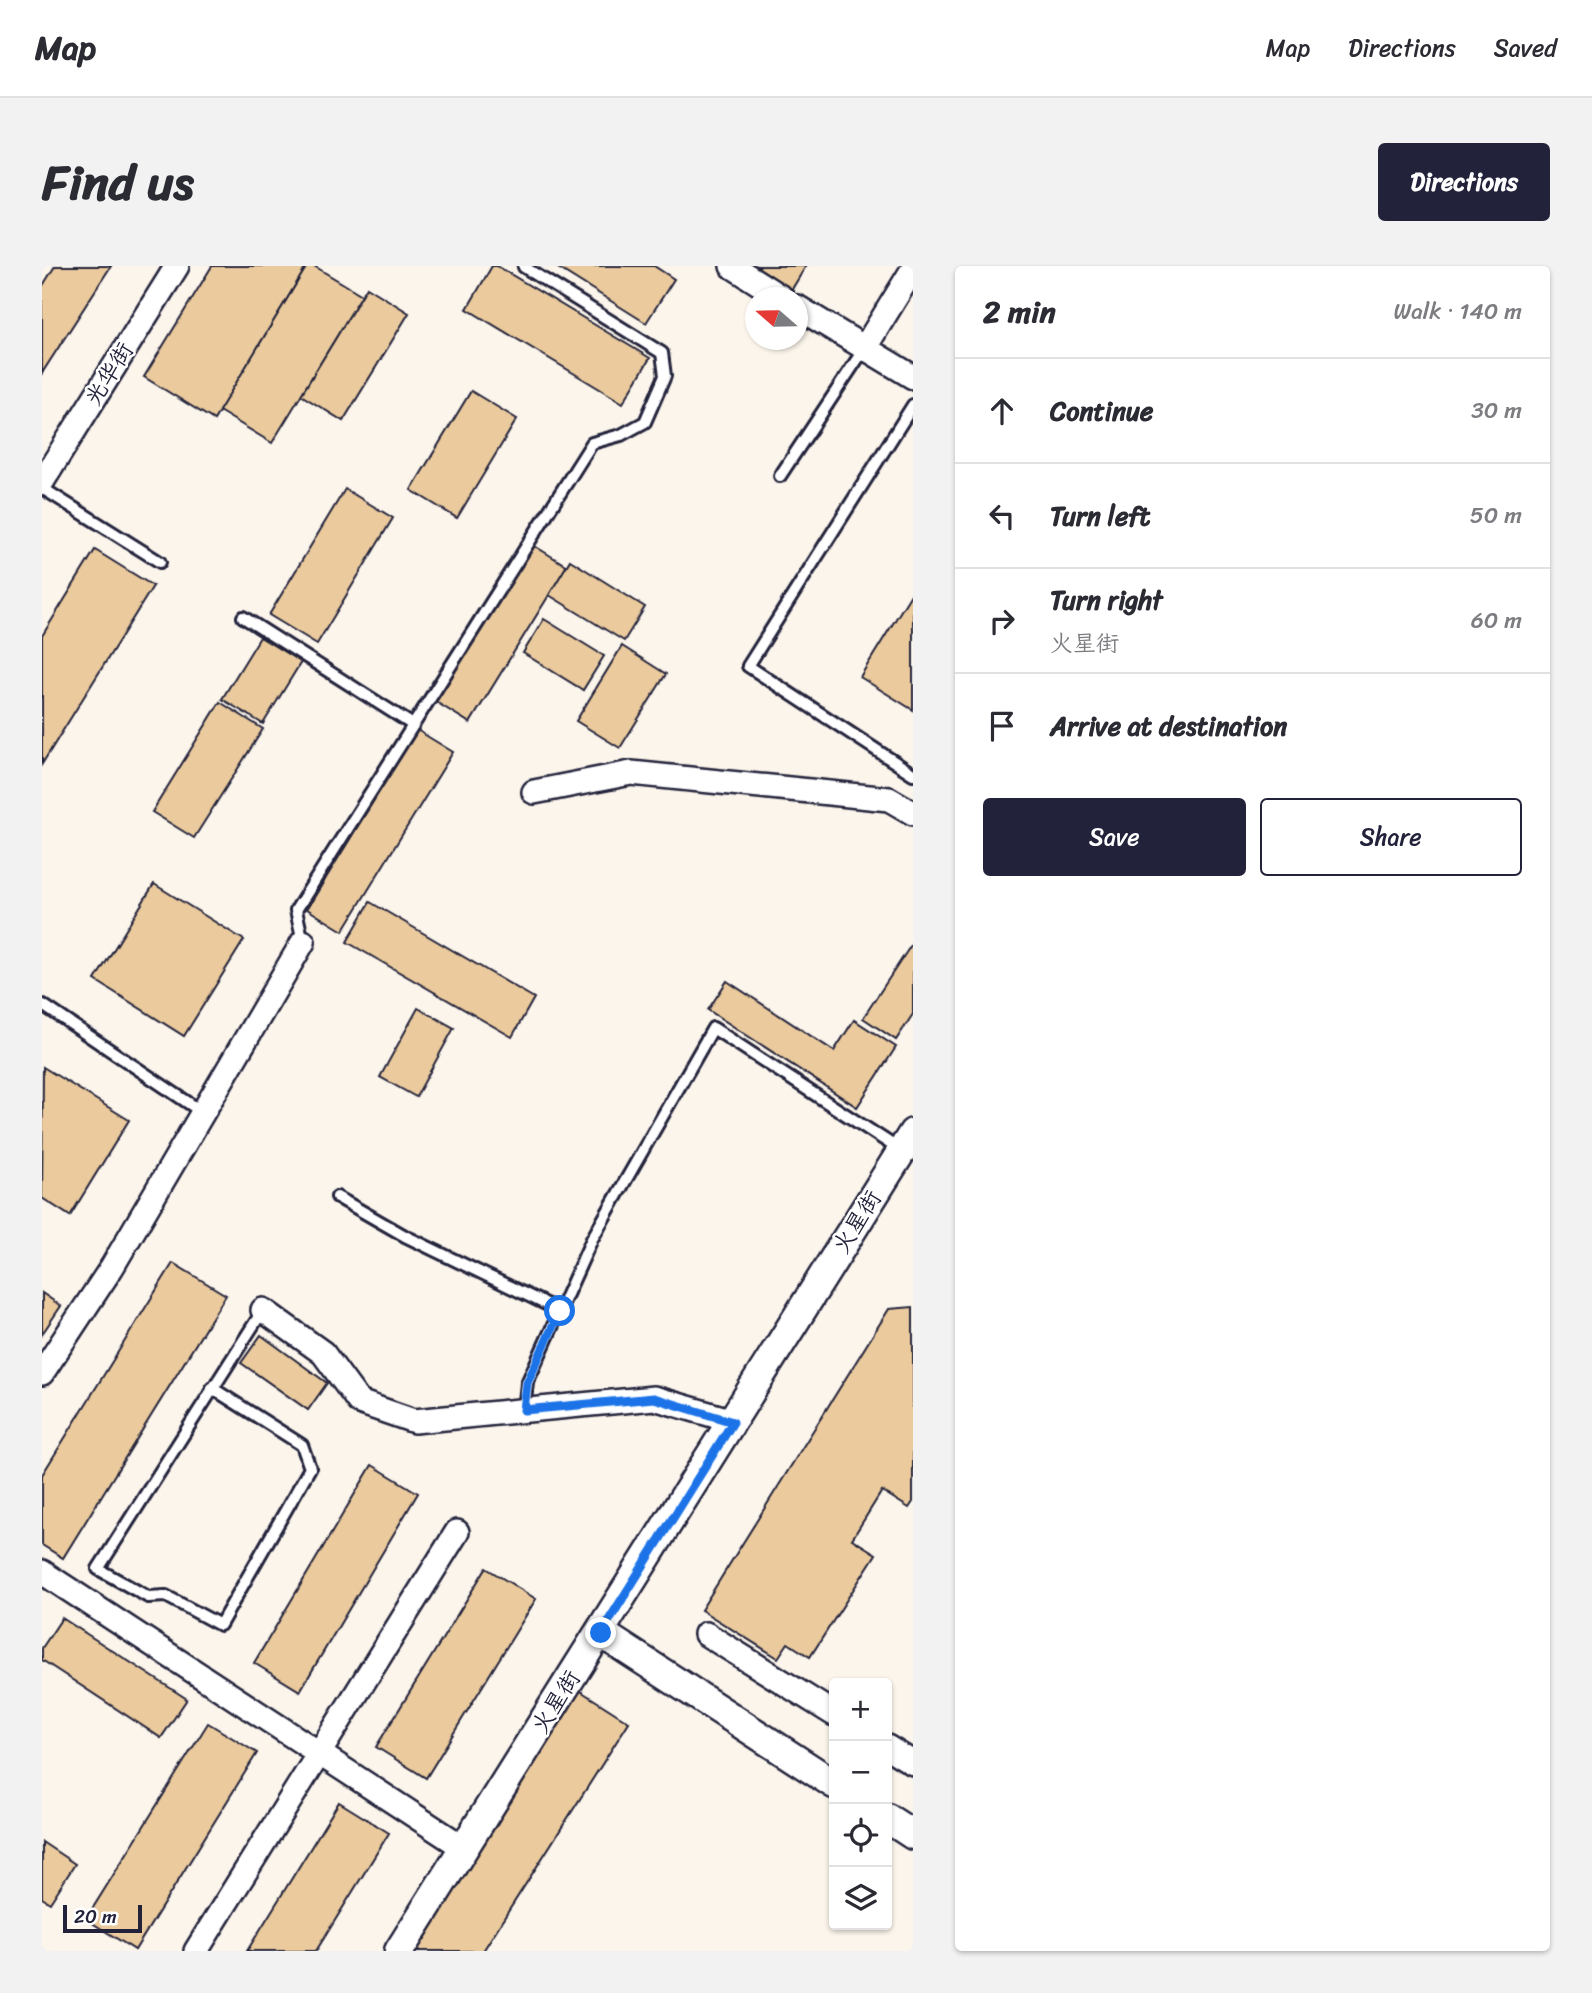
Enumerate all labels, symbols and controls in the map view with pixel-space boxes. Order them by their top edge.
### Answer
text: Map [35,19,96,77]
text: Map [1266,27,1310,69]
text: Directions [1348,27,1456,69]
text: Saved [1494,27,1557,69]
text: Find us [42,139,194,226]
button: Directions [1378,143,1550,221]
text: 2 min [983,285,1056,339]
north arrow [745,287,808,350]
text: Walk · 140 m [1393,291,1522,332]
street label: 光华街 [73,334,145,414]
text: Continue [1050,388,1153,434]
text: 30 m [1471,390,1522,431]
icon: ahead [983,392,1021,430]
text: Turn left [1050,493,1150,539]
text: 50 m [1470,495,1522,536]
icon: left [983,497,1021,535]
text: Turn right [1050,577,1163,623]
text: 60 m [1471,600,1522,641]
icon: right [983,602,1021,640]
text: 火星街 [1050,623,1119,664]
text: Arrive at destination [1050,703,1287,749]
icon: arrive [983,707,1021,745]
button: Save [983,798,1246,876]
button: Share [1260,798,1522,876]
street label: 火星街 [821,1182,893,1262]
route start [544,1295,575,1326]
route end [585,1617,616,1648]
street label: 火星街 [520,1662,592,1742]
map controls [829,1678,892,1930]
button: + [829,1678,892,1741]
button: − [829,1741,892,1804]
button: locate [829,1804,892,1867]
button: layers [829,1867,892,1930]
text: 20 m [74,1900,117,1933]
scale bar [63,1902,142,1934]

